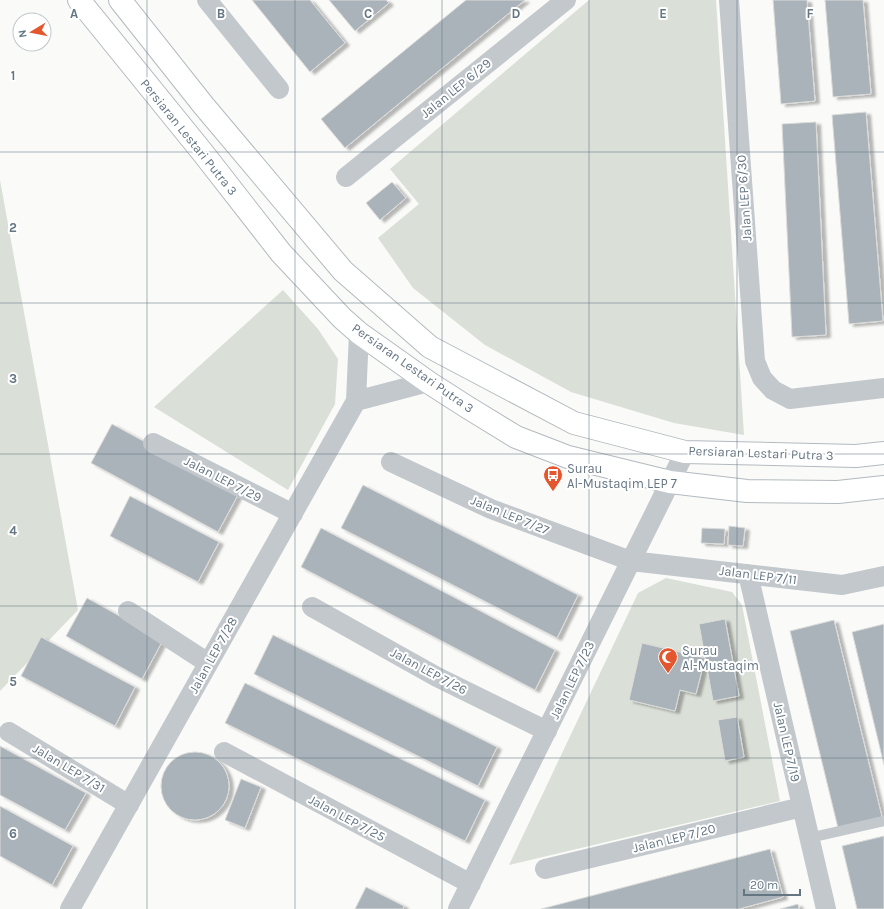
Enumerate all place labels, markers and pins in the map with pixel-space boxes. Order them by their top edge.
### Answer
place label: Surau Al-Mustaqim LEP 7 [567,461,677,492]
bus stop icon: Surau Al-Mustaqim LEP 7 [542,464,564,492]
place label: Surau Al-Mustaqim [682,643,759,674]
mosque icon: Surau Al-Mustaqim [657,646,679,674]

